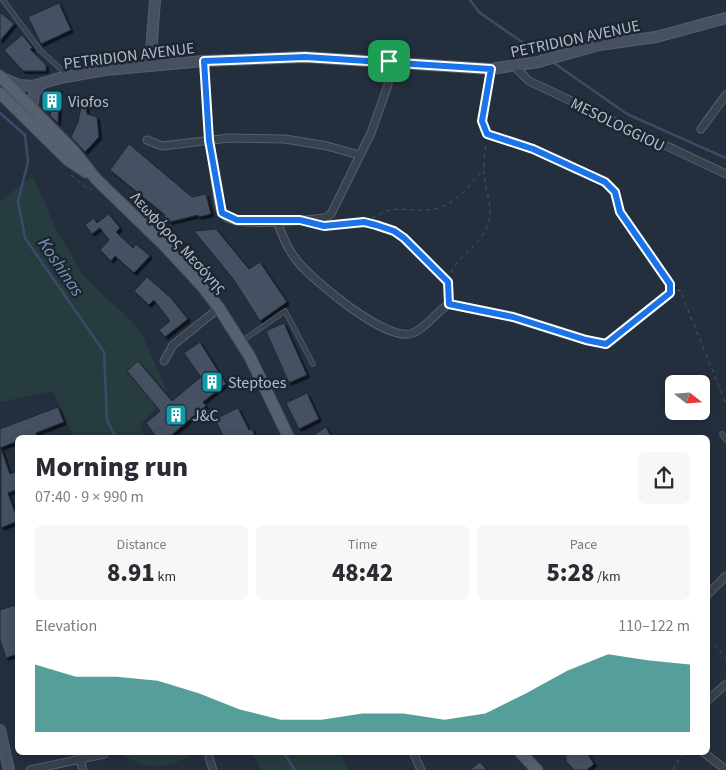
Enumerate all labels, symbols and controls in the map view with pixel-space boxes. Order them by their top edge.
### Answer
street label: PETRIDION AVENUE [508,15,642,63]
street label: PETRIDION AVENUE [62,37,196,75]
pin [368,40,410,82]
icon: arrive [375,47,403,75]
building icon: Viofos [40,89,64,113]
place label: Viofos [68,91,109,113]
street label: MESOLOGGIOU [567,93,668,157]
street label: Λεωφόρος Μεσόγης [125,187,231,299]
water label: Koshinas [32,233,90,302]
building icon: Steptoes [200,370,224,394]
place label: Steptoes [228,372,287,394]
north arrow [665,375,710,420]
map controls [665,375,710,420]
building icon: J&C [164,403,188,427]
place label: J&C [192,405,219,427]
text: Morning run [35,447,188,487]
button: share [638,452,690,504]
text: 07:40 · 9 × 990 m [35,486,144,508]
text: Distance [117,535,166,555]
text: Time [348,535,377,555]
text: Pace [570,535,597,555]
text: 8.91 [107,555,155,591]
text: 48:42 [332,555,393,591]
text: 5:28 [546,555,594,591]
text: km [155,567,176,587]
text: /km [594,567,621,587]
text: Elevation [35,615,97,637]
text: 110–122 m [618,615,690,637]

